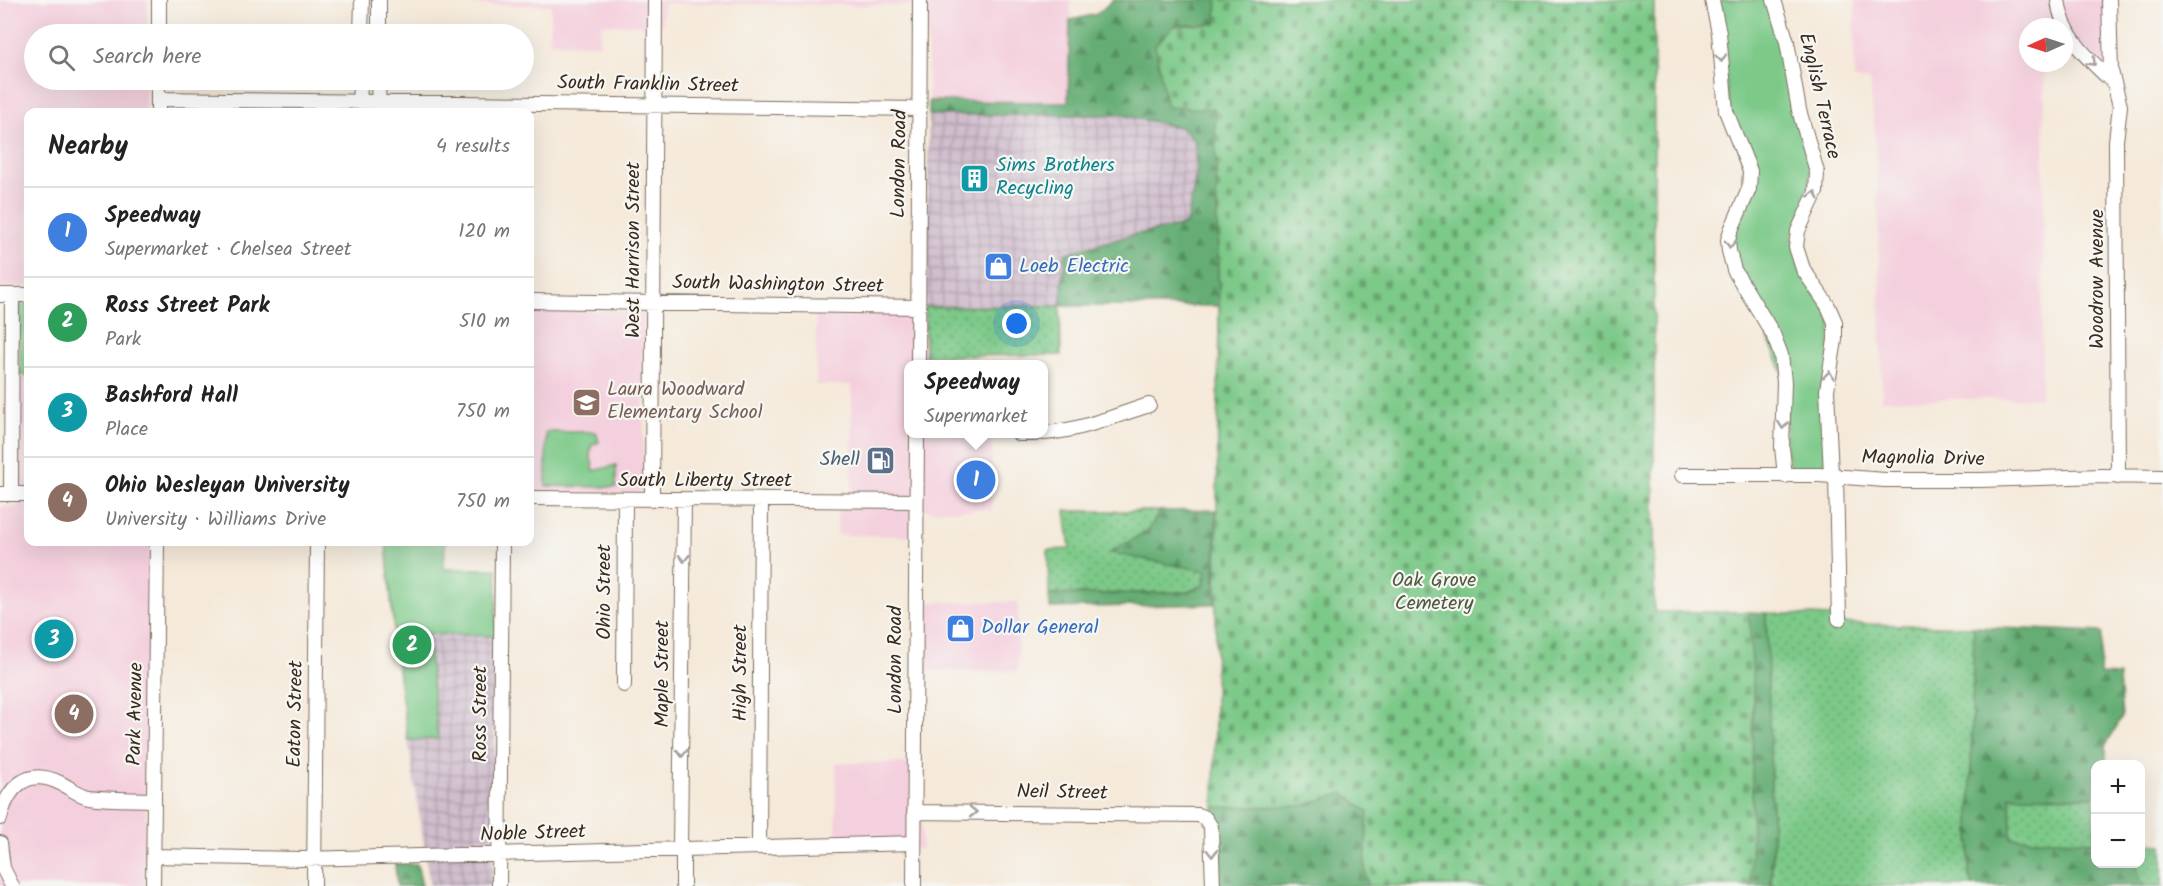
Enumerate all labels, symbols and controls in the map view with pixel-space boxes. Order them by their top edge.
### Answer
north arrow [2019,18,2073,72]
search box [24,24,534,90]
street label: English Terrace [1789,30,1849,162]
text: Search here [93,40,201,75]
icon: search [45,41,78,74]
one-way arrow [1714,53,1727,62]
one-way arrow [2084,54,2095,65]
street label: South Franklin Street [557,67,739,103]
street label: London Road [883,108,917,219]
text: Nearby [48,126,128,168]
text: 4 results [436,131,510,163]
place label: Sims Brothers Recycling [996,150,1115,205]
street label: West Harrison Street [618,161,650,338]
building icon: Sims Brothers Recycling [959,162,991,194]
one-way arrow [1807,190,1819,201]
text: Speedway [105,199,201,234]
street label: Woodrow Avenue [2082,209,2114,349]
text: 1 [64,216,71,248]
text: 120 m [458,216,510,248]
text: Supermarket · Chelsea Street [105,234,351,266]
one-way arrow [1723,239,1736,248]
shop icon: Loeb Electric [982,251,1014,283]
place label: Loeb Electric [1019,251,1129,283]
street label: South Washington Street [672,267,884,303]
text: Ross Street Park [105,289,269,324]
text: 2 [62,306,73,338]
text: 510 m [459,306,510,338]
your location [1002,309,1031,338]
text: Park [105,324,141,356]
popup [904,360,1048,438]
text: Speedway [924,366,1020,401]
one-way arrow [1822,370,1834,379]
place label: Laura Woodward Elementary School [607,374,763,429]
text: Bashford Hall [105,379,238,414]
school or university icon: Laura Woodward Elementary School [570,386,602,418]
text: 3 [62,396,73,428]
text: 750 m [456,396,510,428]
text: Supermarket [924,401,1028,433]
text: Place [105,414,148,446]
one-way arrow [1776,421,1789,430]
street label: Magnolia Drive [1861,442,1985,476]
place label: Shell [820,444,860,476]
fuel station icon: Shell [865,444,897,476]
pin: 1 [956,458,996,502]
street label: South Liberty Street [618,465,792,497]
text: Ohio Wesleyan University [105,469,350,504]
text: 4 [62,486,73,518]
text: 750 m [456,486,510,518]
text: University · Williams Drive [105,504,326,536]
street label: Ohio Street [589,544,621,640]
one-way arrow [678,554,691,563]
park label: Oak Grove Cemetery [1392,565,1476,620]
street label: London Road [880,605,912,714]
shop icon: Dollar General [944,612,976,644]
place label: Dollar General [981,612,1099,644]
pin: 3 [34,616,74,662]
street label: Maple Street [647,620,679,728]
pin: 2 [392,622,432,668]
street label: High Street [725,624,757,722]
street label: Eaton Street [279,660,313,768]
street label: Park Avenue [119,662,153,766]
street label: Ross Street [465,665,497,762]
pin: 4 [54,692,94,736]
one-way arrow [676,749,689,758]
map controls [2091,760,2145,868]
button: + [2091,760,2145,814]
street label: Neil Street [1016,776,1108,810]
one-way arrow [968,806,977,818]
button: − [2091,814,2145,868]
street label: Noble Street [480,816,587,852]
one-way arrow [1206,849,1219,858]

